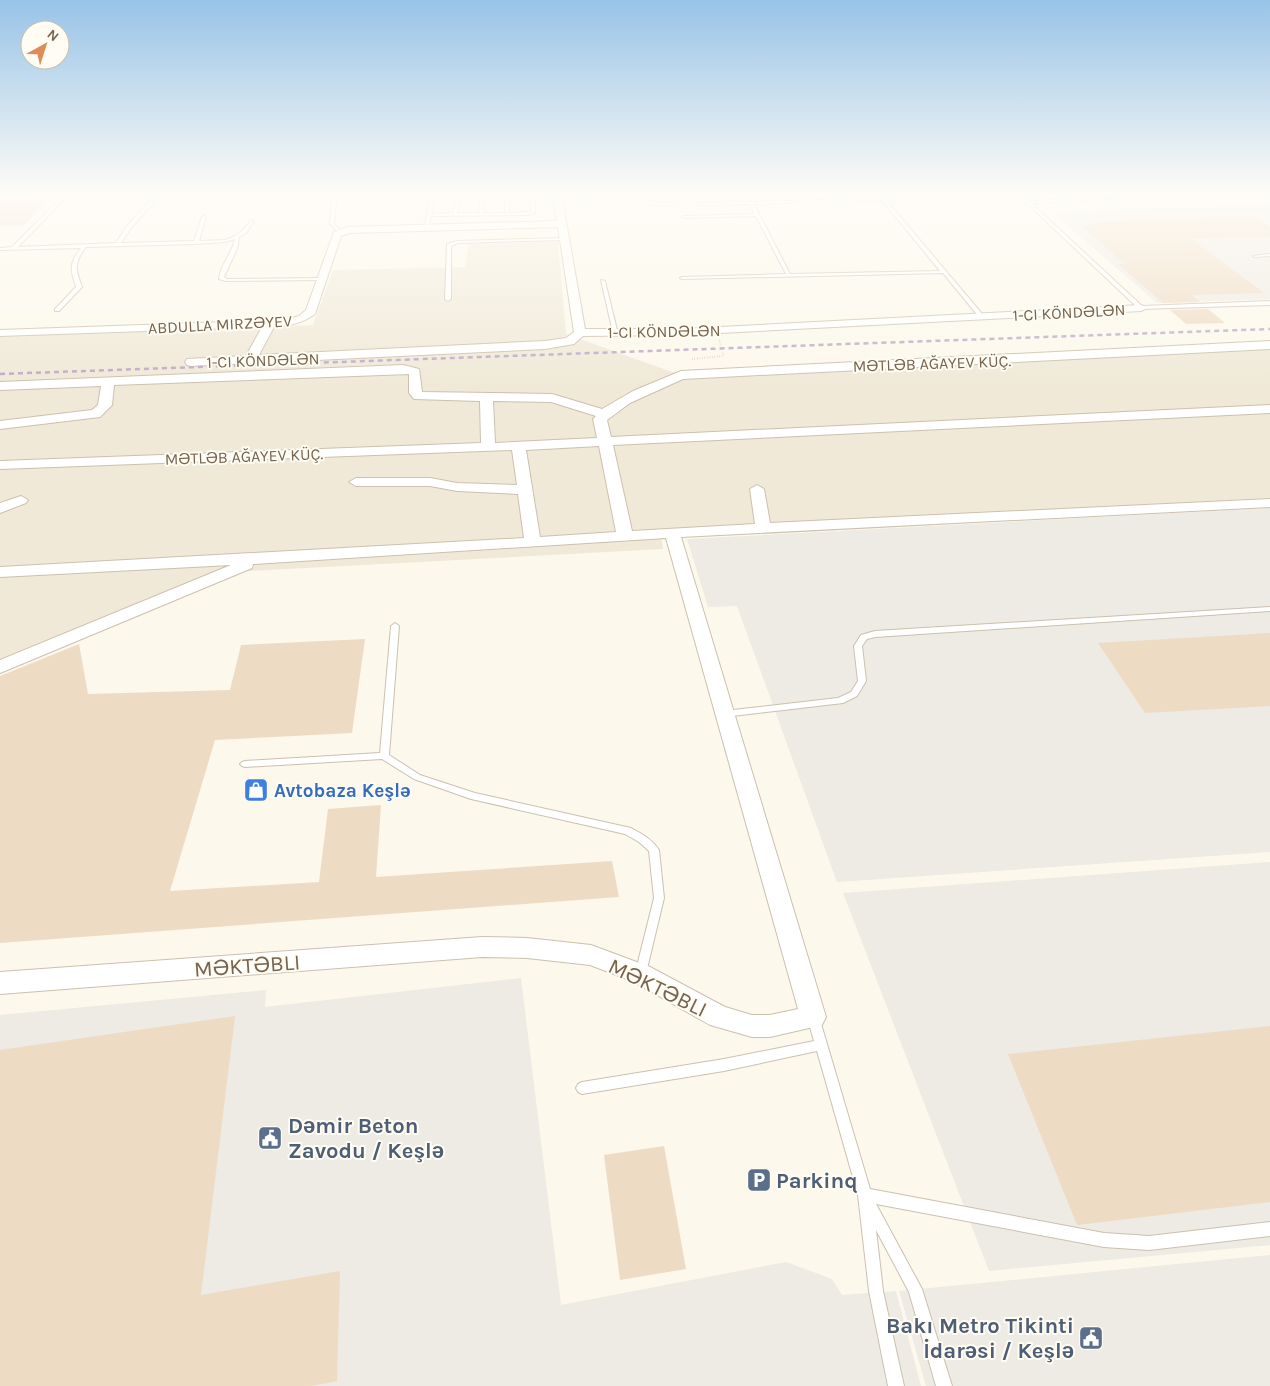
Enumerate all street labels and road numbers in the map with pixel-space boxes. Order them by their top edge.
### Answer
street label: 1-CI KÖNDƏLƏN [1012,300,1126,325]
street label: ABDULLA MIRZƏYEV [148,311,293,338]
street label: 1-CI KÖNDƏLƏN [607,321,721,342]
street label: 1-CI KÖNDƏLƏN [206,349,320,372]
street label: MƏTLƏB AĞAYEV KÜÇ. [852,351,1012,376]
street label: MƏTLƏB AĞAYEV KÜÇ. [164,444,324,469]
street label: MƏKTƏBLI [193,949,301,983]
street label: MƏKTƏBLI [604,953,711,1023]

